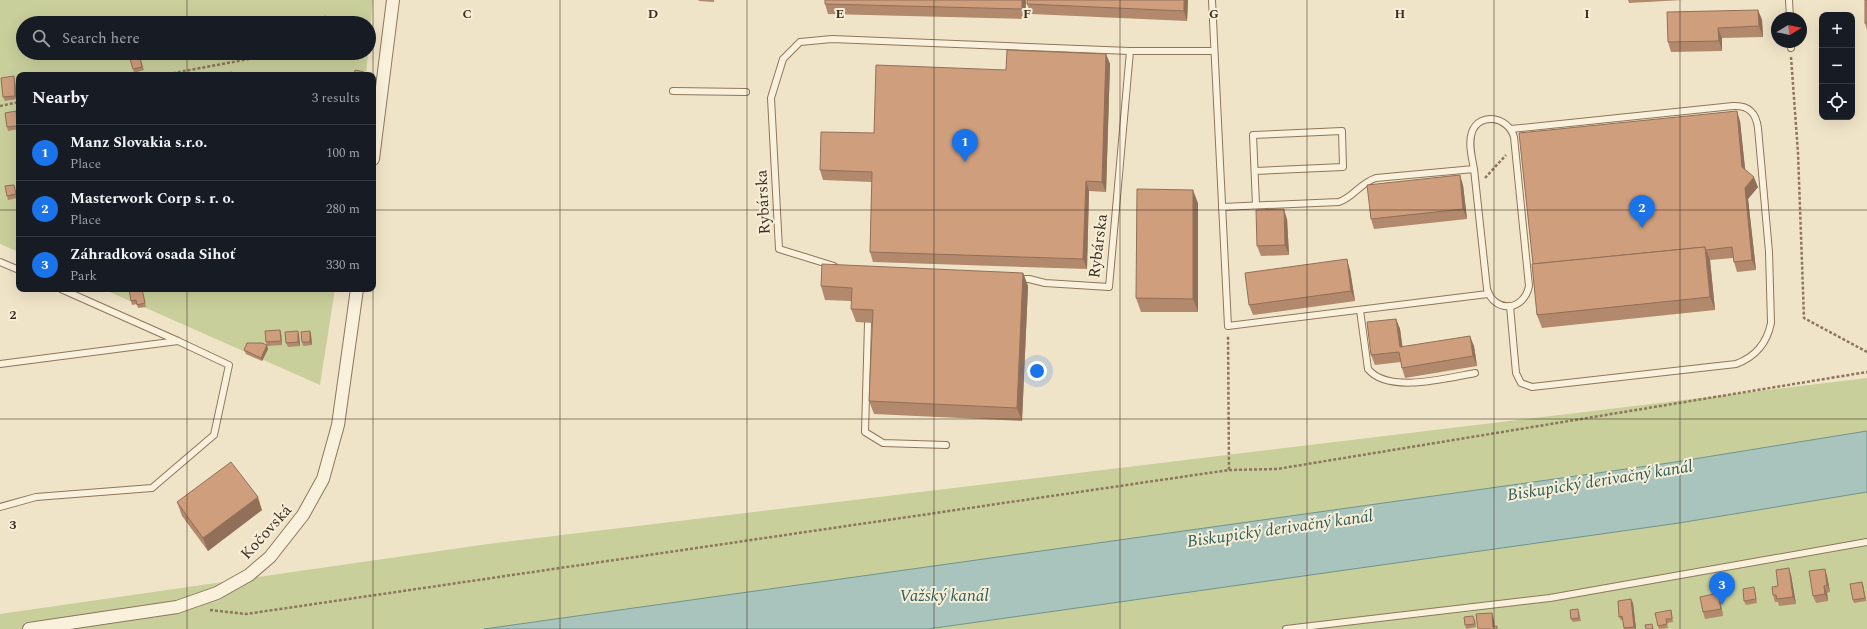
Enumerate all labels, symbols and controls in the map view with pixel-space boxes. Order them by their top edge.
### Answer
text: C [462,4,472,24]
text: D [648,4,658,24]
text: E [836,4,845,24]
text: F [1023,4,1031,24]
text: G [1209,4,1219,24]
text: H [1395,4,1406,24]
text: I [1584,4,1590,24]
north arrow [1771,12,1807,48]
map controls [1819,12,1855,120]
button: + [1819,12,1855,48]
search box [16,16,376,60]
icon: search [30,27,52,49]
text: Search here [62,27,140,50]
button: − [1819,48,1855,84]
button: locate [1819,84,1855,120]
text: Nearby [32,85,88,111]
text: 3 results [312,88,360,108]
pin: 1 [952,129,978,162]
text: Manz Slovakia s.r.o. [70,131,207,154]
text: 1 [41,143,49,163]
text: 100 m [326,143,360,163]
text: Place [70,154,101,174]
street label: Rybárska [749,169,777,235]
text: Masterwork Corp s. r. o. [70,187,235,210]
pin: 2 [1629,195,1655,228]
text: 2 [41,199,49,219]
text: 280 m [326,199,360,219]
text: Place [70,210,101,230]
street label: Rybárska [1082,212,1114,280]
text: Záhradková osada Sihoť [70,243,236,266]
text: 3 [41,255,49,275]
text: 330 m [326,255,360,275]
text: Park [70,266,97,286]
text: 2 [9,305,17,325]
your location [1027,361,1047,381]
water label: Biskupický derivačný kanál [1505,453,1695,509]
street label: Kočovská [235,499,298,565]
water label: Biskupický derivačný kanál [1185,503,1375,555]
text: 3 [9,515,17,535]
pin: 3 [1709,572,1735,605]
water label: Važský kanál [899,583,989,609]

